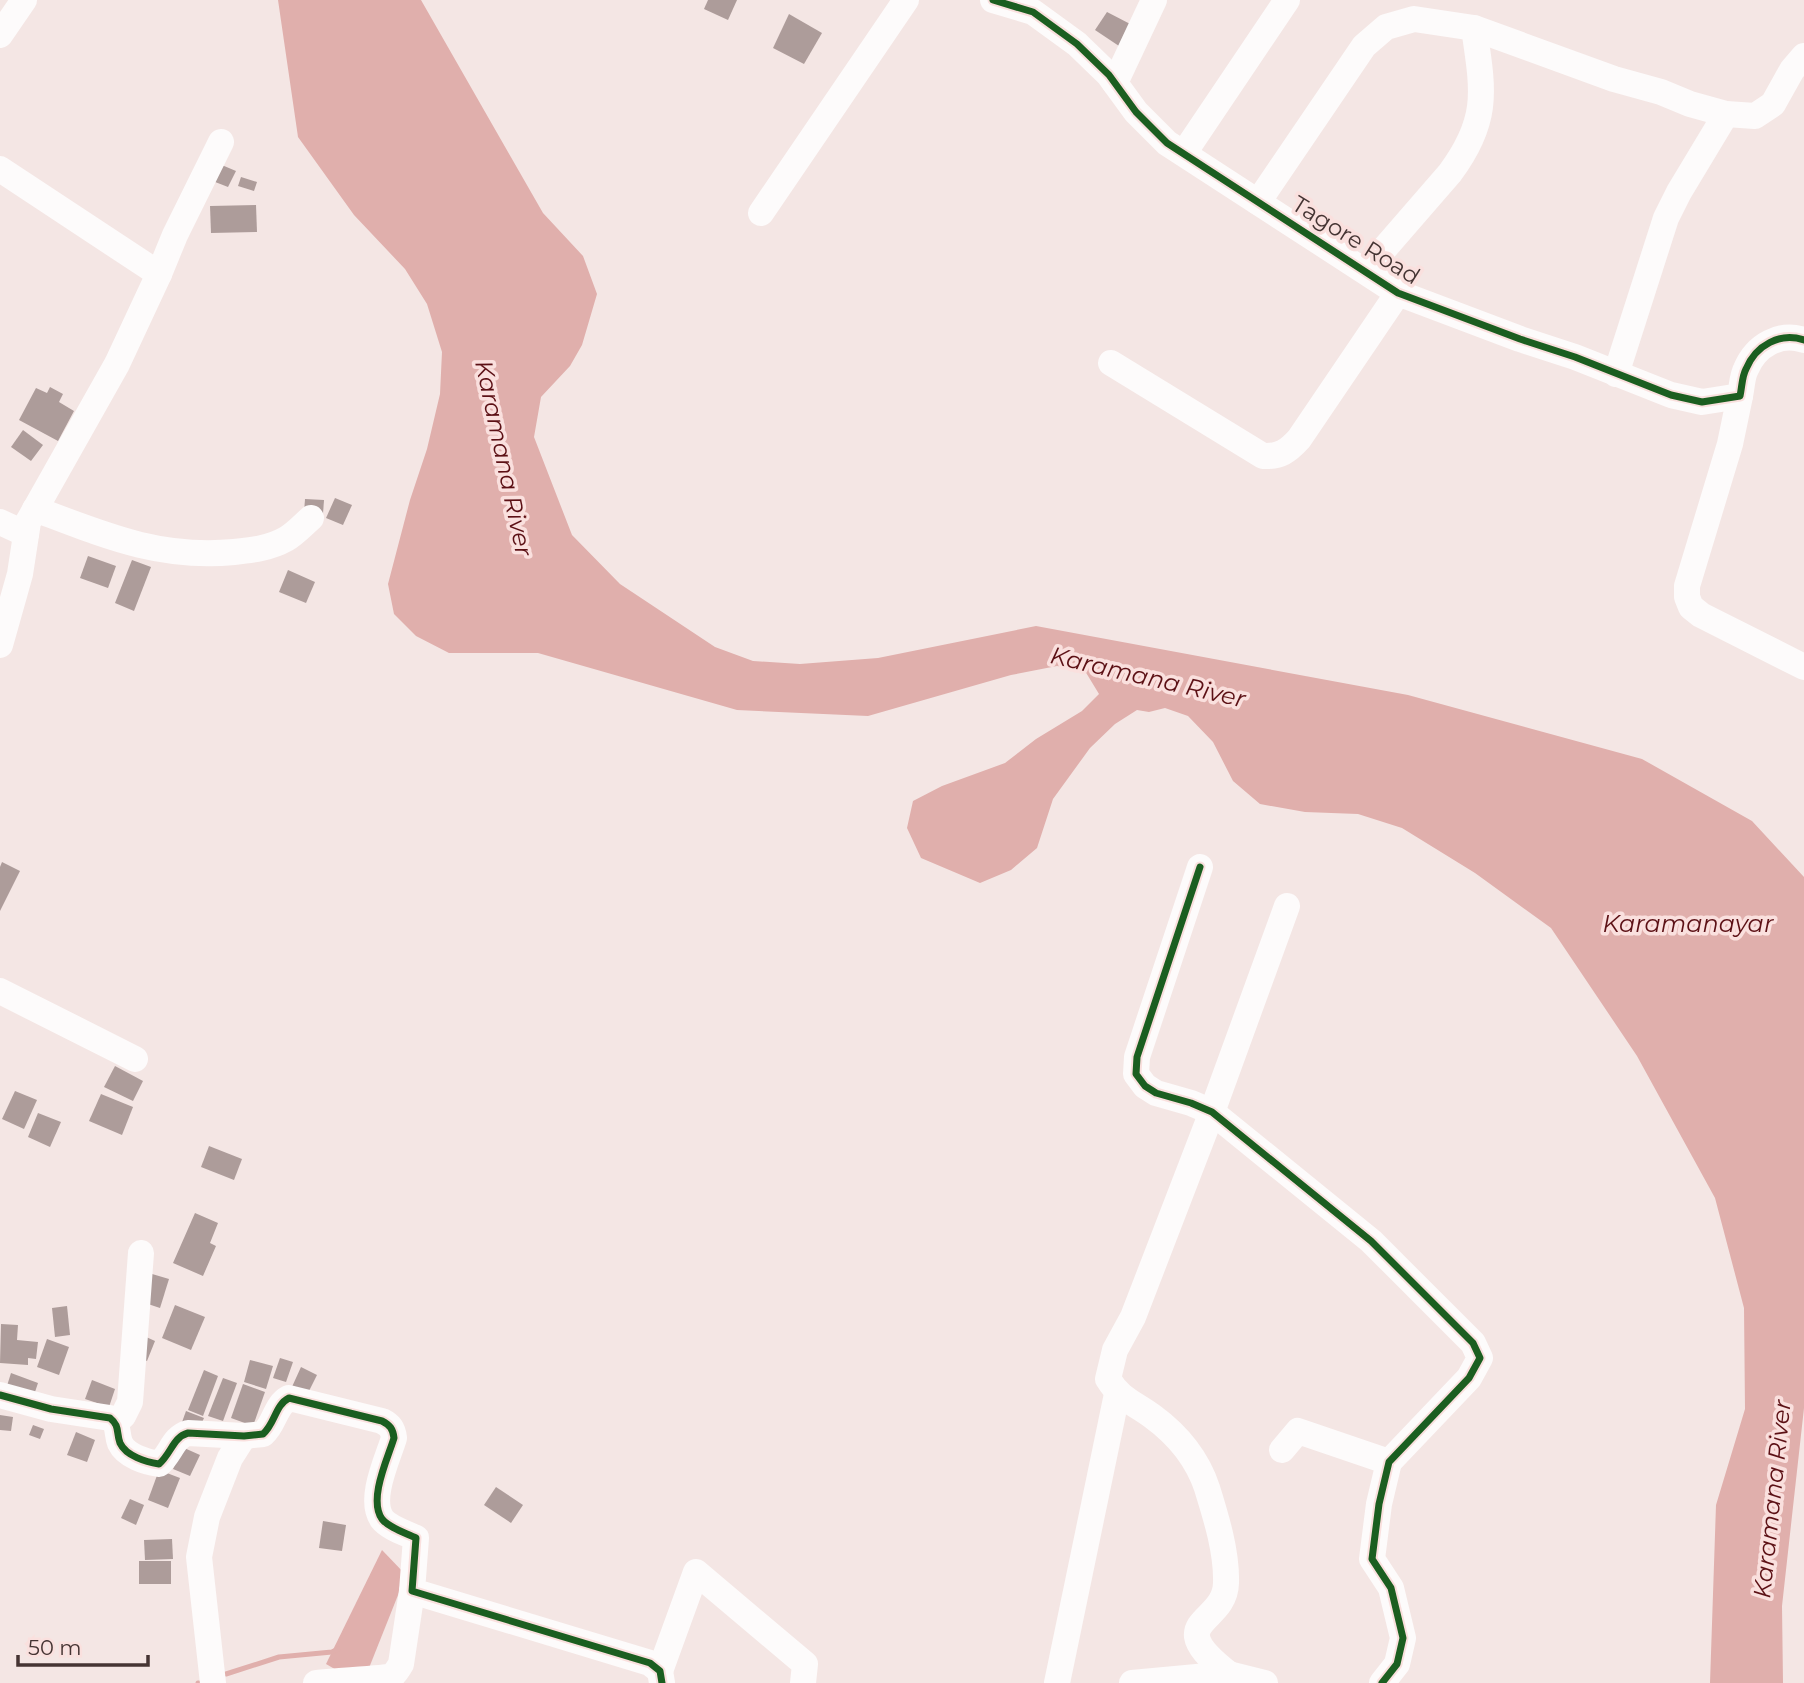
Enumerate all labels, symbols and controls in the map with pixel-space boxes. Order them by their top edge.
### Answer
street label: Tagore Road [1287,190,1425,290]
water label: Karamana River [469,357,539,560]
water label: Karamana River [1048,640,1250,714]
water label: Karamanayar [1602,909,1775,938]
water label: Karamana River [1747,1397,1797,1600]
scale bar [18,1624,147,1668]
text: 50 m [28,1635,82,1660]

